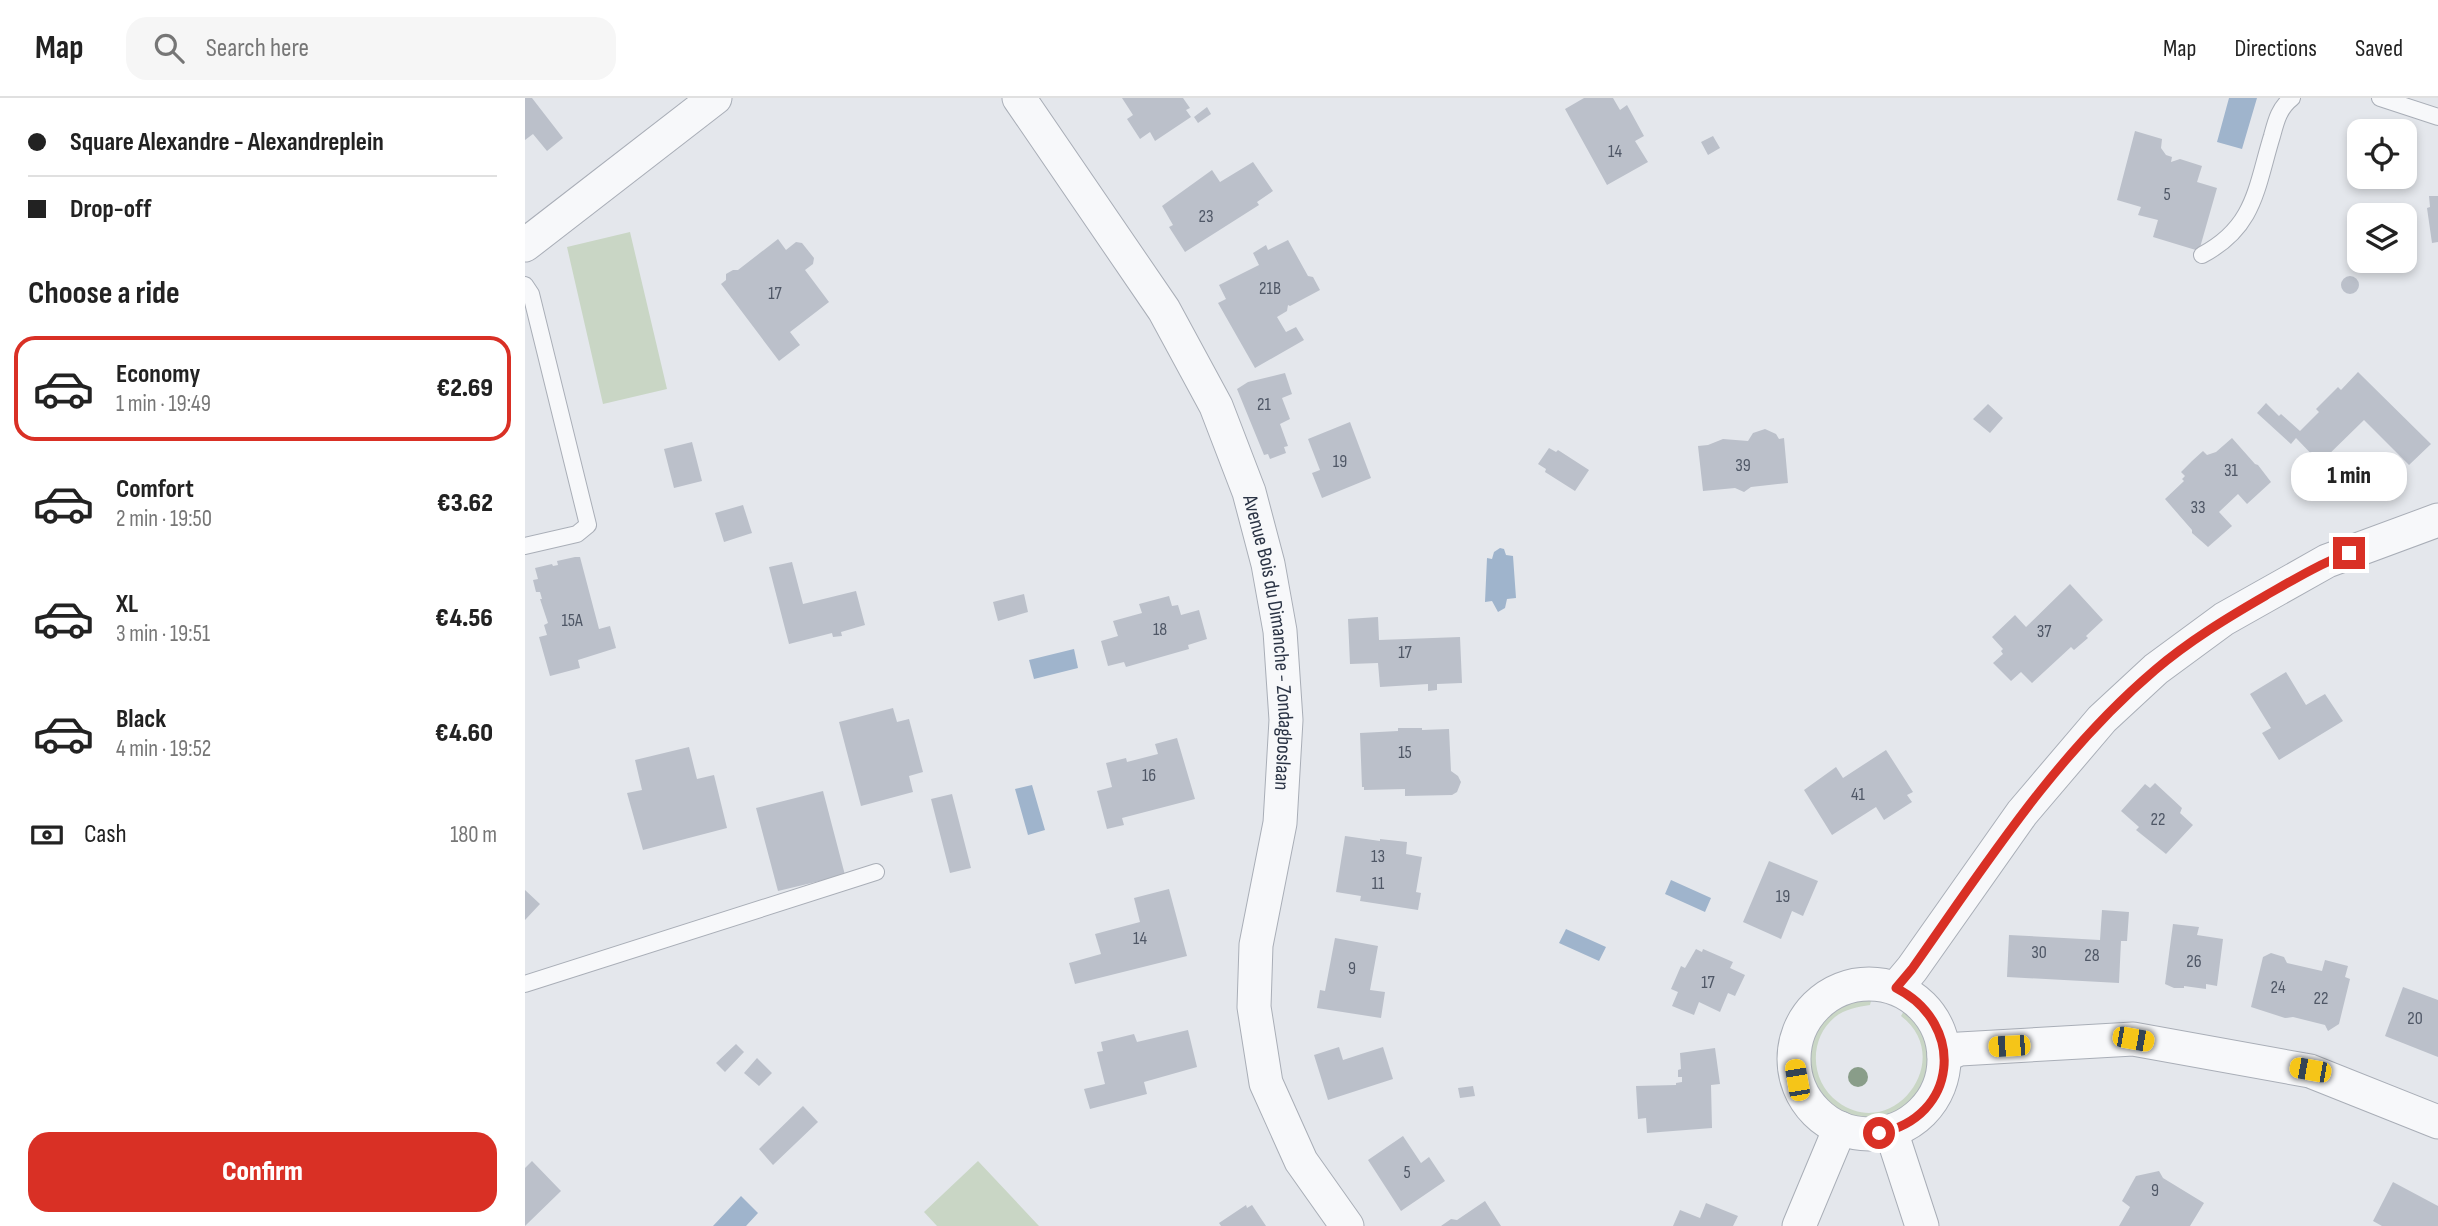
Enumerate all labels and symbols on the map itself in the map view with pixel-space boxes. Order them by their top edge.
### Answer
house number: 14 [1608,141,1622,162]
house number: 5 [2163,184,2171,205]
house number: 23 [1199,206,1214,227]
house number: 21B [1259,278,1281,299]
house number: 17 [768,283,783,304]
house number: 21 [1257,394,1272,415]
house number: 19 [1333,451,1347,472]
callout: 1 min [2291,452,2407,500]
house number: 39 [1735,455,1751,476]
house number: 31 [2224,460,2239,481]
street label: Avenue Bois du Dimanche - Zondagboslaan [1237,491,1298,791]
house number: 33 [2190,497,2206,518]
route end [2333,537,2365,569]
house number: 15A [561,610,583,631]
house number: 18 [1153,619,1167,640]
house number: 37 [2037,621,2052,642]
house number: 17 [1398,642,1413,663]
house number: 15 [1398,742,1412,763]
house number: 16 [1142,765,1156,786]
house number: 41 [1851,784,1866,805]
house number: 22 [2151,809,2165,830]
house number: 13 [1371,846,1385,867]
house number: 11 [1372,873,1385,894]
house number: 19 [1776,886,1790,907]
house number: 14 [1133,928,1147,949]
house number: 30 [2031,942,2047,963]
house number: 28 [2084,945,2100,966]
house number: 26 [2186,951,2202,972]
house number: 9 [1348,958,1356,979]
house number: 17 [1701,972,1716,993]
house number: 24 [2271,977,2286,998]
house number: 22 [2314,988,2328,1009]
house number: 20 [2407,1008,2423,1029]
car [2111,1025,2156,1053]
car [1988,1034,2031,1058]
car [2288,1056,2333,1084]
car [1784,1057,1811,1103]
route start [1863,1117,1895,1149]
house number: 5 [1403,1162,1411,1183]
house number: 9 [2151,1180,2159,1201]

